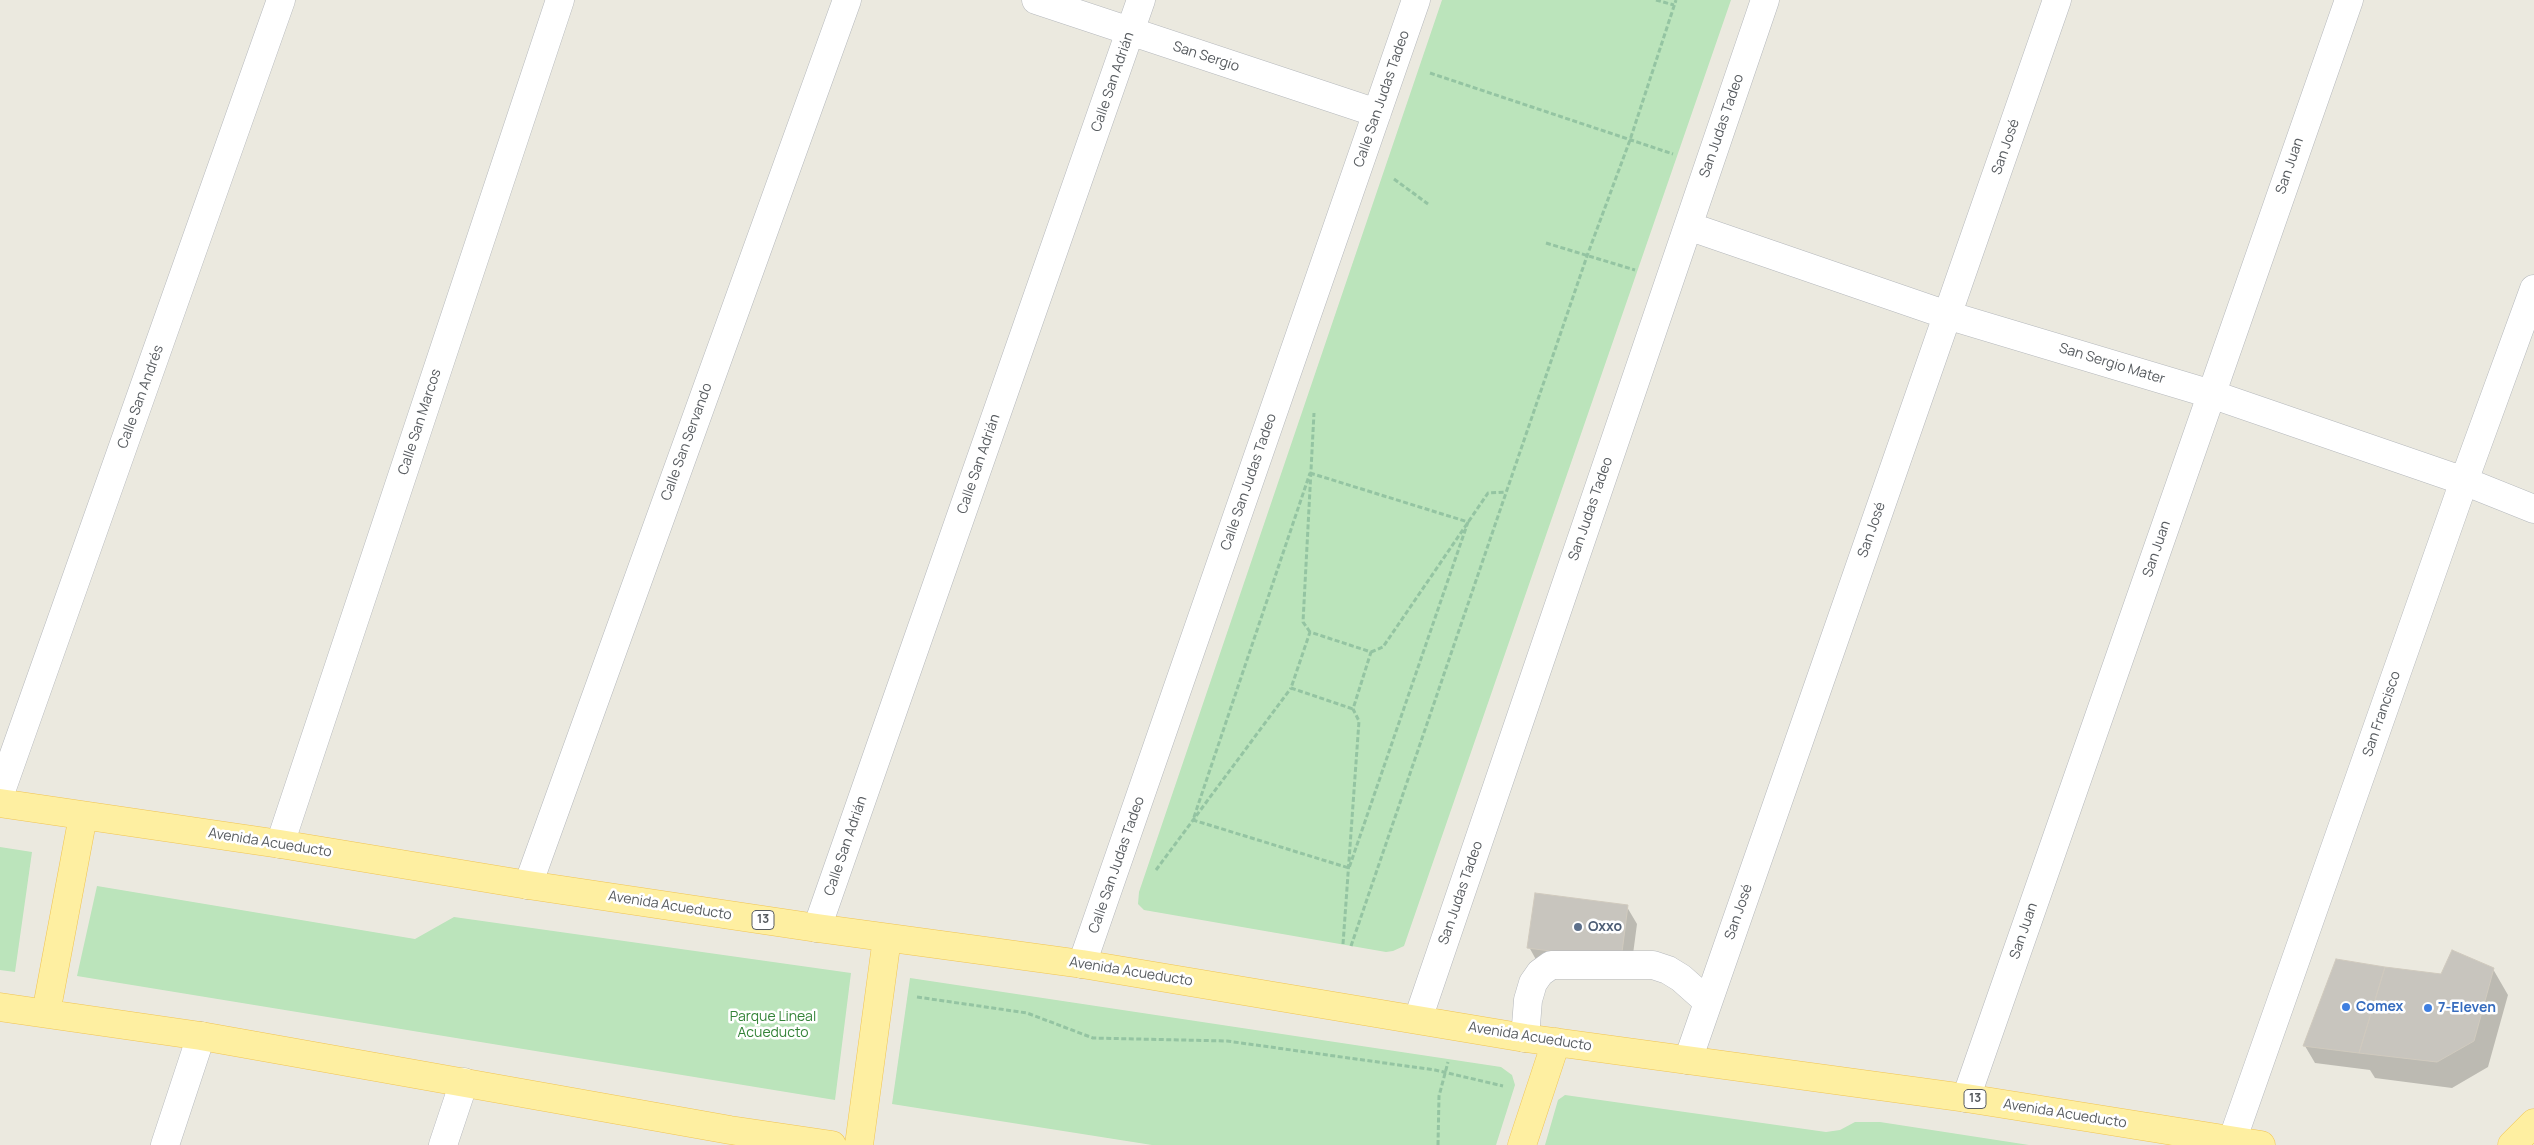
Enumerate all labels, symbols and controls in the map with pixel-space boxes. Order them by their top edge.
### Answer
street label: Calle San Judas Tadeo [1351,28,1413,170]
street label: Calle San Adrián [1088,30,1138,134]
street label: San Sergio [1171,38,1241,76]
street label: San Judas Tadeo [1696,72,1748,180]
street label: San José [1989,117,2023,177]
street label: San Juan [2273,136,2307,196]
street label: San Sergio Mater [2057,340,2167,388]
street label: Calle San Andrés [114,343,168,451]
street label: Calle San Marcos [395,367,445,477]
street label: Calle San Servando [658,381,716,503]
street label: Calle San Judas Tadeo [1218,411,1280,553]
street label: Calle San Adrián [954,412,1004,516]
street label: San Judas Tadeo [1565,455,1617,563]
street label: San José [1855,500,1889,560]
street label: San Juan [2140,519,2174,579]
street label: San Francisco [2360,669,2404,759]
street label: Calle San Adrián [821,794,871,898]
street label: Calle San Judas Tadeo [1086,794,1148,936]
street label: Avenida Acueducto [207,825,333,861]
street label: San Judas Tadeo [1435,839,1487,947]
street label: San José [1722,882,1756,942]
street label: Avenida Acueducto [607,888,733,924]
street label: San Juan [2007,901,2041,961]
road number: 13 [752,910,774,930]
place label: Oxxo [1588,919,1622,935]
marker: Oxxo [1572,921,1584,933]
street label: Avenida Acueducto [1068,954,1194,990]
place label: Comex [2356,999,2403,1015]
place label: 7-Eleven [2438,1000,2496,1016]
marker: Comex [2340,1001,2352,1013]
marker: 7-Eleven [2422,1002,2434,1014]
park label: Parque Lineal Acueducto [730,1009,816,1042]
street label: Avenida Acueducto [1467,1019,1593,1055]
road number: 13 [1964,1090,1986,1108]
street label: Avenida Acueducto [2002,1096,2128,1132]

